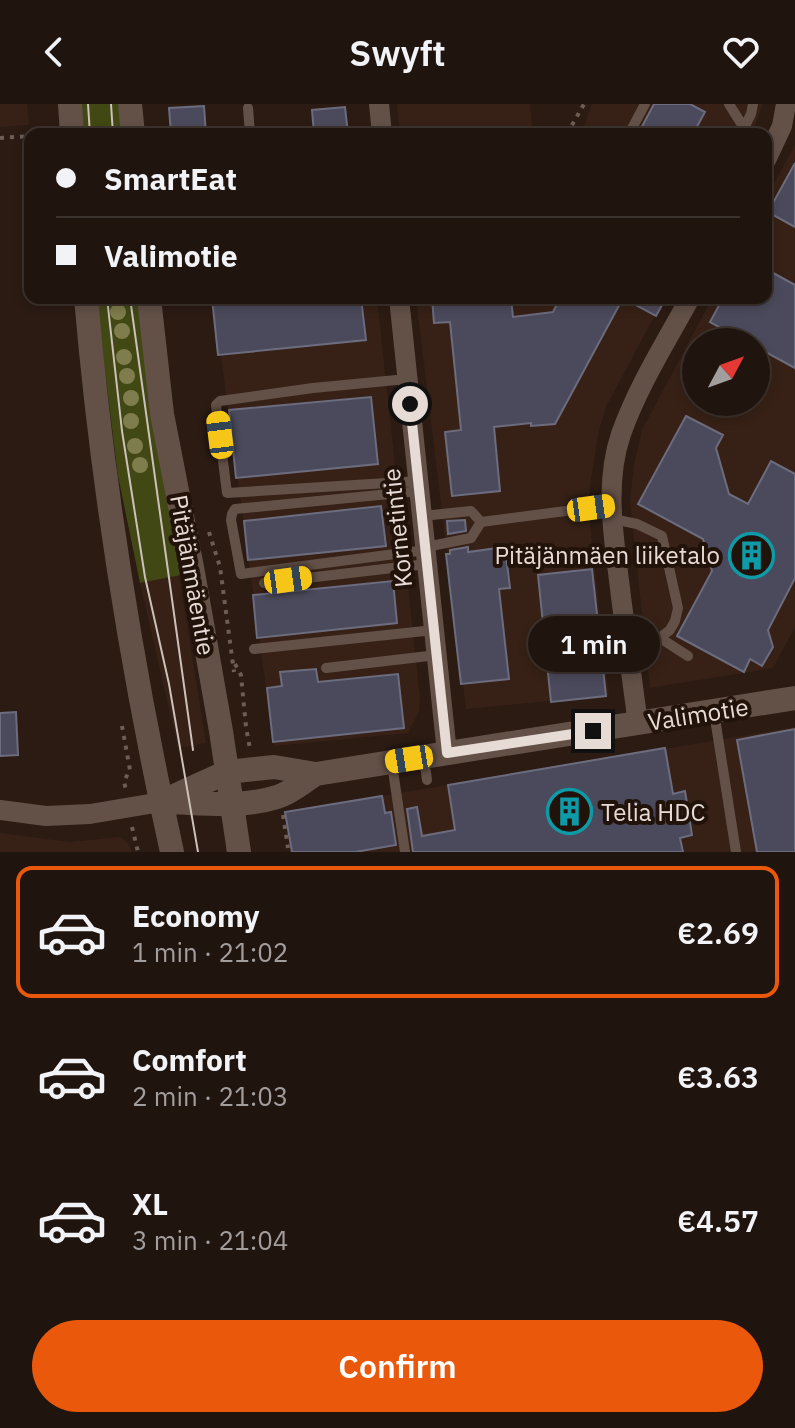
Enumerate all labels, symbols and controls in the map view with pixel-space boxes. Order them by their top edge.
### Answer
text: Swyft [349,29,446,76]
icon: back [32,30,76,74]
icon: heart [719,30,763,74]
text: SmartEat [104,159,237,198]
text: Valimotie [104,236,238,275]
north arrow [682,328,770,416]
map controls [682,328,770,416]
route start [392,386,428,422]
car [205,410,235,460]
street label: Kornetintie [375,467,419,589]
street label: Pitäjänmäentie [163,492,223,658]
car [566,493,616,523]
building icon: Pitäjänmäen liiketalo [727,531,775,579]
place label: Pitäjänmäen liiketalo [494,539,720,571]
car [263,565,313,595]
callout: 1 min [527,615,659,671]
text: 1 min [560,627,628,661]
street label: Valimotie [646,690,750,738]
route end [575,713,611,749]
car [383,743,435,775]
building icon: Telia HDC [546,788,594,836]
place label: Telia HDC [601,796,705,828]
icon: car [36,896,108,968]
text: Economy [132,896,260,935]
text: €2.69 [677,913,759,952]
text: 1 min · 21:02 [132,935,288,969]
icon: car [36,1040,108,1112]
text: Comfort [132,1040,247,1079]
text: €3.63 [677,1057,759,1096]
text: 2 min · 21:03 [132,1079,288,1113]
icon: car [36,1184,108,1256]
text: XL [132,1184,168,1223]
text: €4.57 [677,1201,759,1240]
text: 3 min · 21:04 [132,1223,288,1257]
button: Confirm [32,1320,763,1412]

